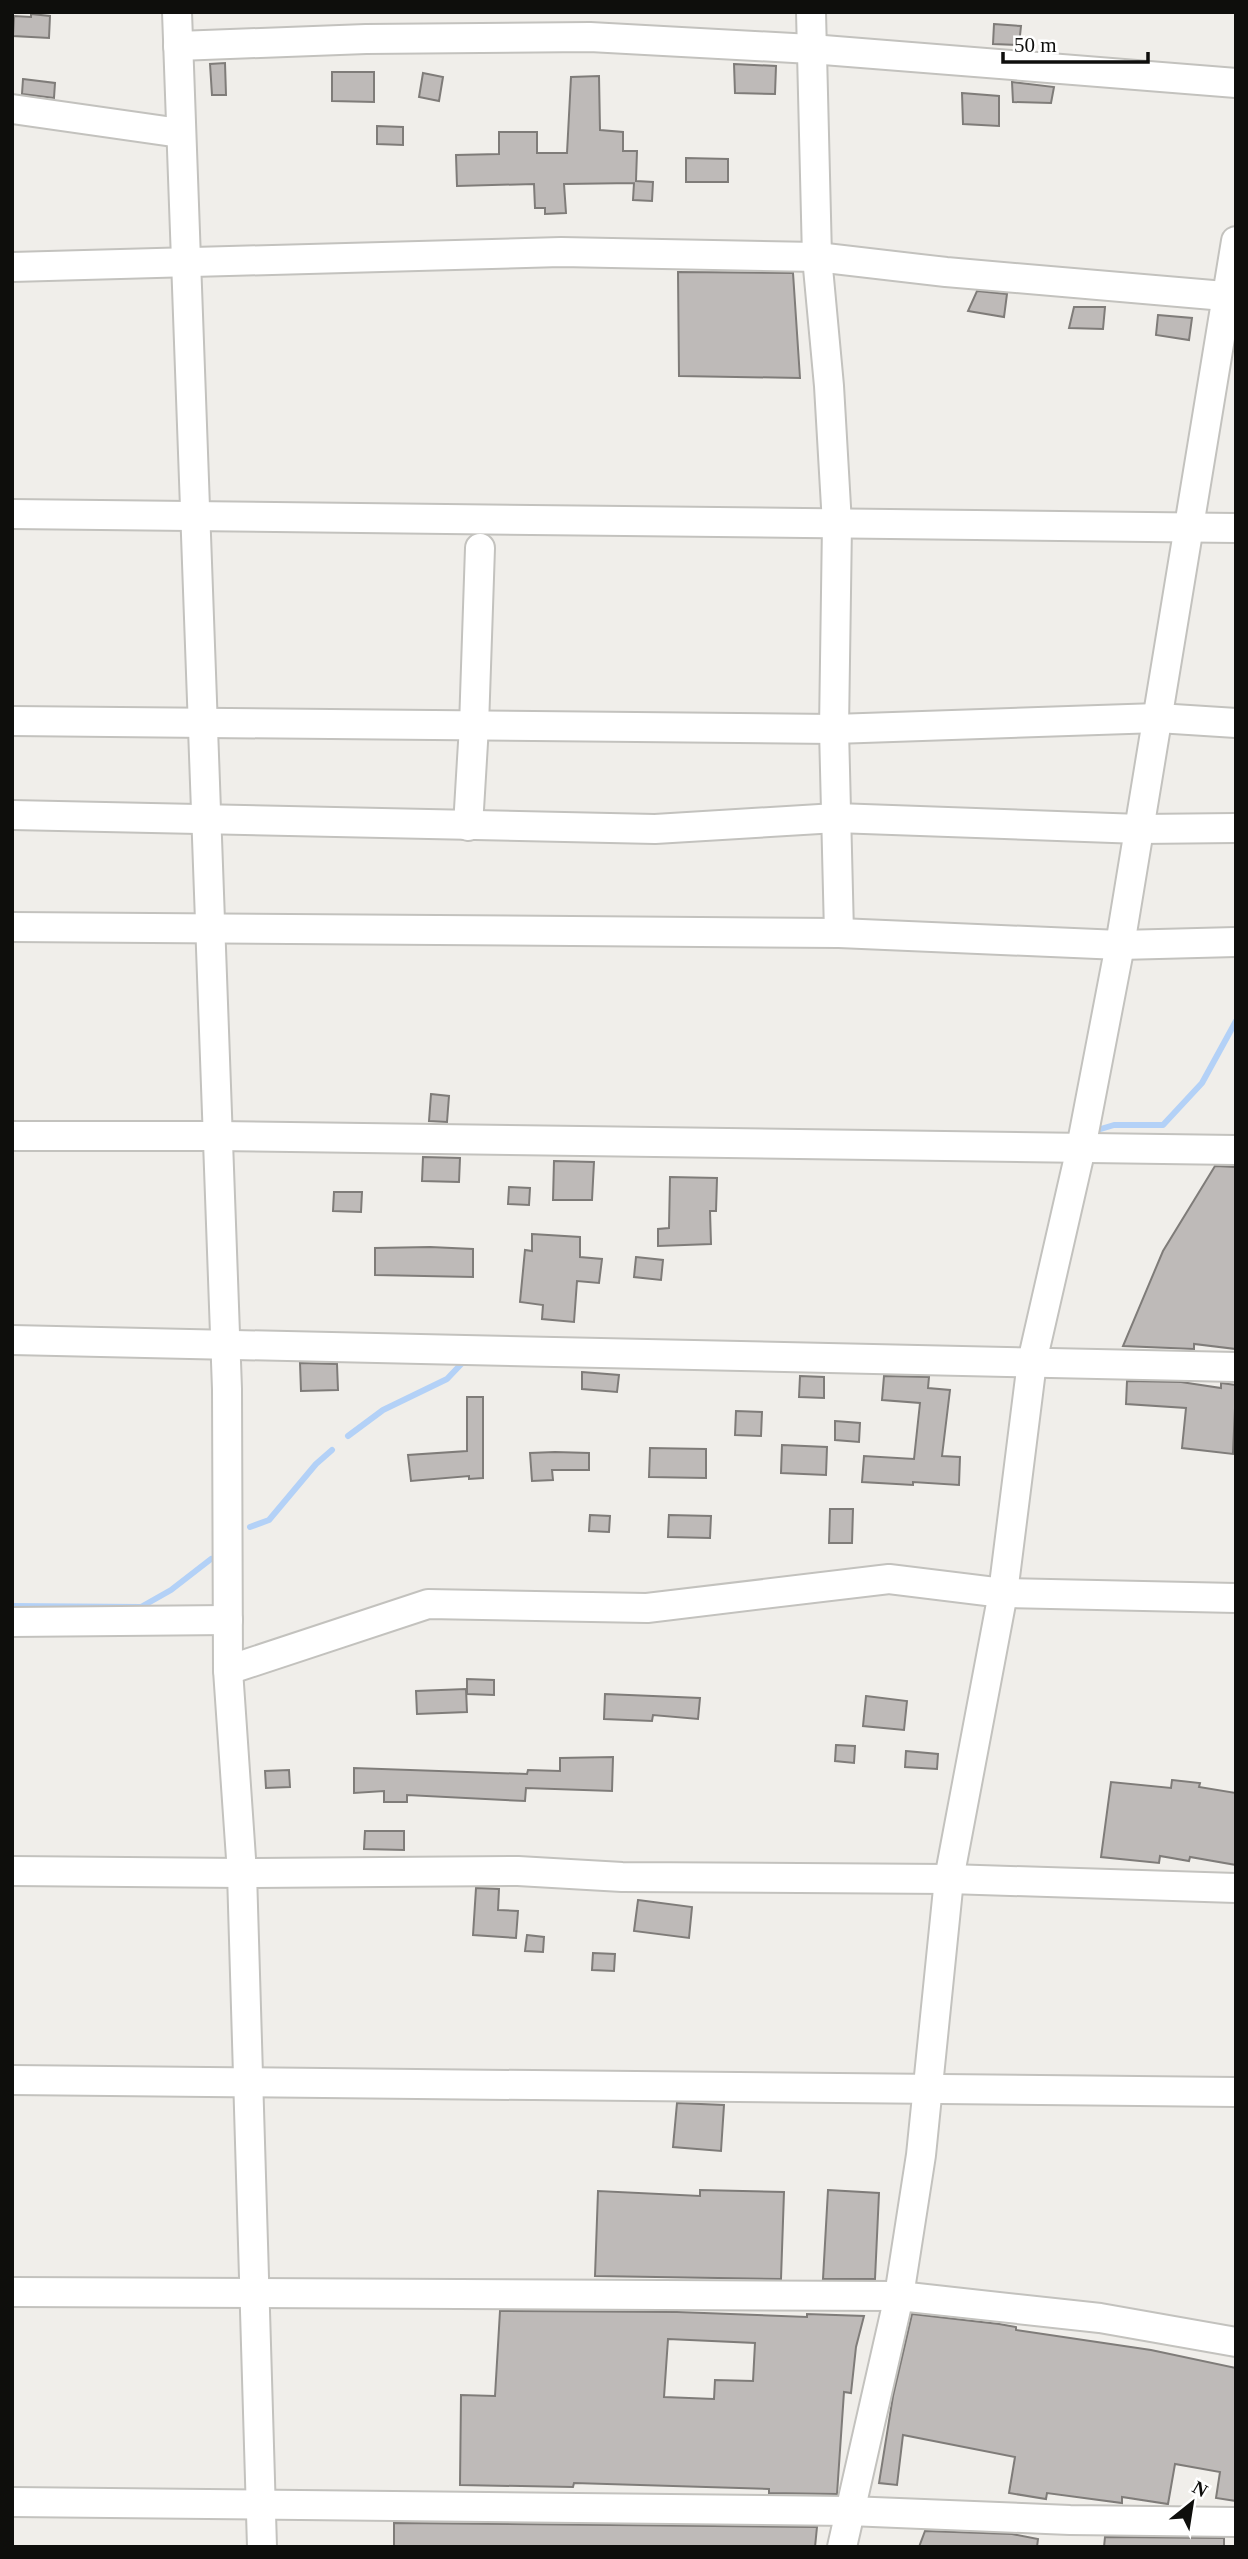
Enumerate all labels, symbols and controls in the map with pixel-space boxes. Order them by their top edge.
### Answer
scale bar [1003,21,1148,65]
text: 50 m [1014,33,1057,57]
north arrow [1157,2468,1227,2538]
text: N [1189,2476,1212,2501]

